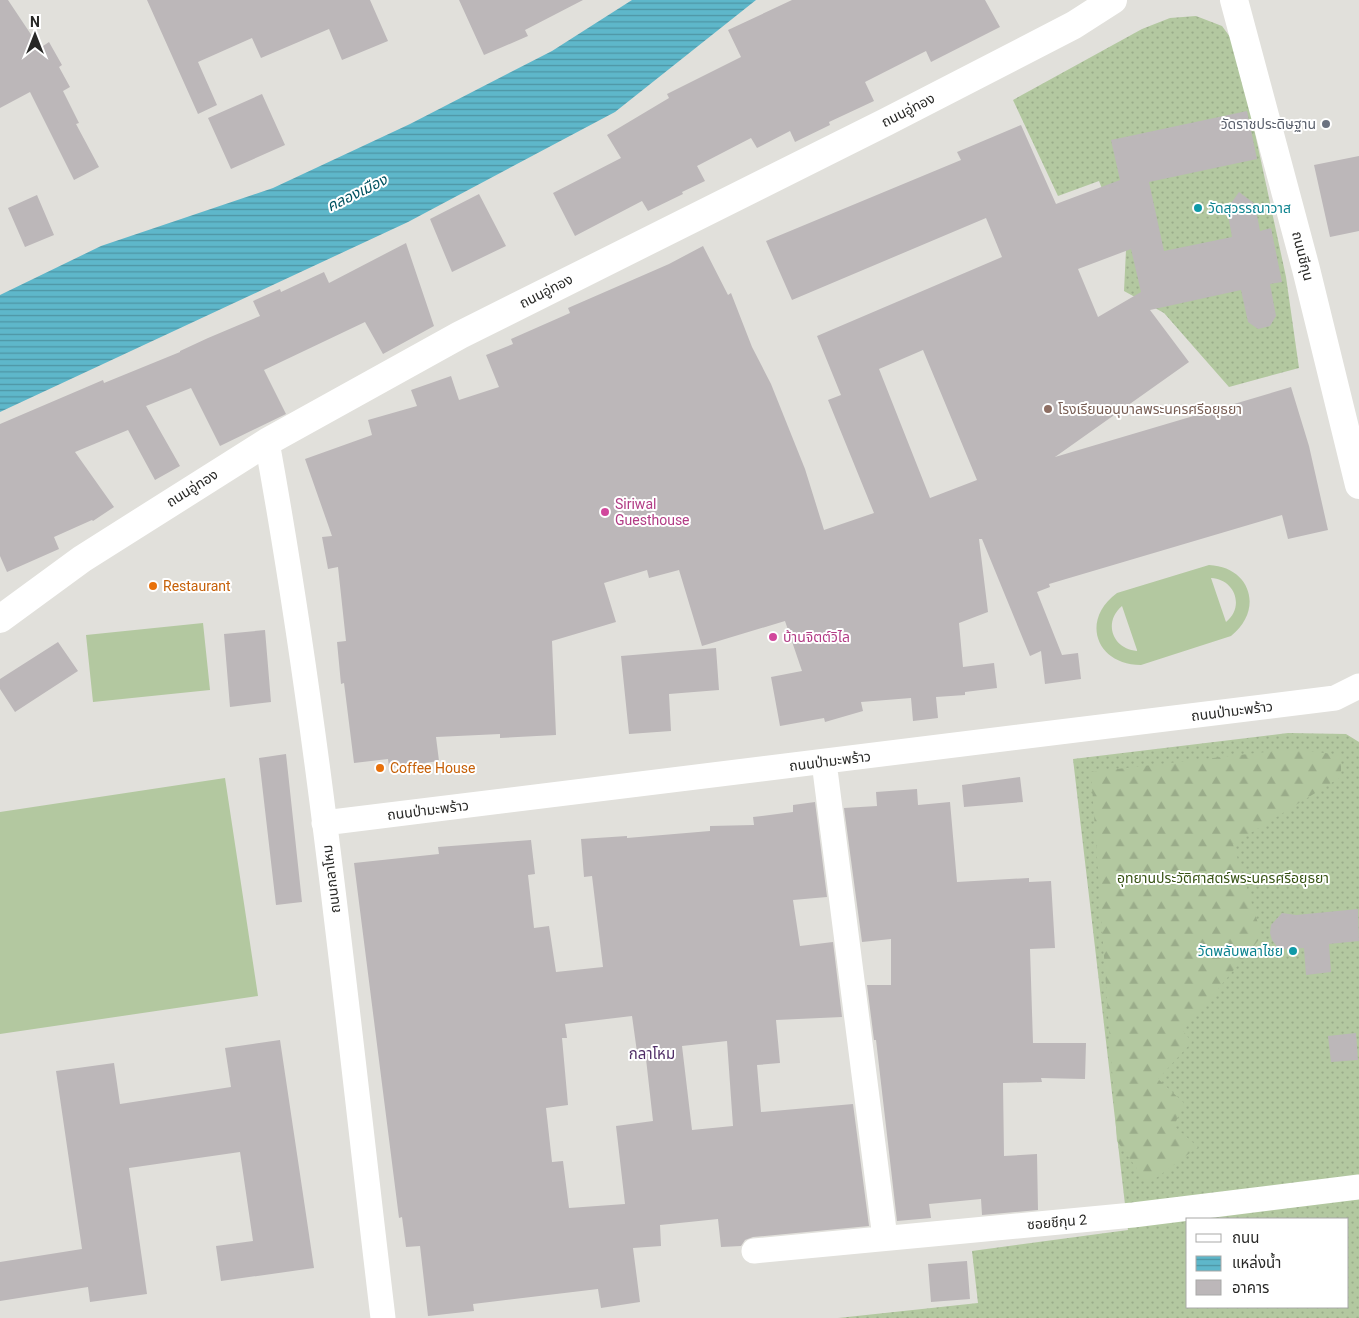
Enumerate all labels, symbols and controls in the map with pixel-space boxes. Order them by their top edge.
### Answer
north arrow [10,10,60,60]
text: N [30,14,40,30]
street label: ถนนอู่ทอง [879,90,938,131]
place label: วัดราชประดิษฐาน [1221,116,1316,132]
marker: วัดราชประดิษฐาน [1320,118,1332,130]
water label: คลองเมือง [324,170,391,215]
place label: วัดสุวรรณาวาส [1208,200,1291,217]
marker: วัดสุวรรณาวาส [1192,202,1204,214]
street label: ถนนชีกุน [1288,230,1317,283]
street label: ถนนอู่ทอง [517,271,576,312]
place label: โรงเรียนอนุบาลพระนครศรีอยุธยา [1058,401,1242,418]
marker: โรงเรียนอนุบาลพระนครศรีอยุธยา [1042,403,1054,415]
street label: ถนนอู่ทอง [163,466,221,511]
place label: Siriwal Guesthouse [615,496,690,528]
marker: Siriwal Guesthouse [599,506,611,518]
place label: Restaurant [163,578,231,594]
marker: Restaurant [147,580,159,592]
place label: บ้านจิตต์วิไล [783,629,850,645]
marker: บ้านจิตต์วิไล [767,631,779,643]
street label: ถนนป่ามะพร้าว [1190,698,1274,724]
street label: ถนนป่ามะพร้าว [788,748,872,774]
place label: Coffee House [390,760,475,776]
marker: Coffee House [374,762,386,774]
street label: ถนนป่ามะพร้าว [386,797,470,823]
street label: ถนนกลาโหม [319,844,343,914]
park label: อุทยานประวัติศาสตร์พระนครศรีอยุธยา [1117,870,1329,887]
place label: วัดพลับพลาไชย [1198,943,1283,959]
marker: วัดพลับพลาไชย [1287,945,1299,957]
district label: กลาโหม [629,1045,675,1063]
street label: ซอยชีกุน 2 [1026,1211,1088,1234]
legend [1186,1218,1349,1308]
text: ถนน [1232,1229,1259,1247]
text: แหล่งน้ำ [1232,1252,1281,1272]
text: อาคาร [1232,1279,1269,1297]

